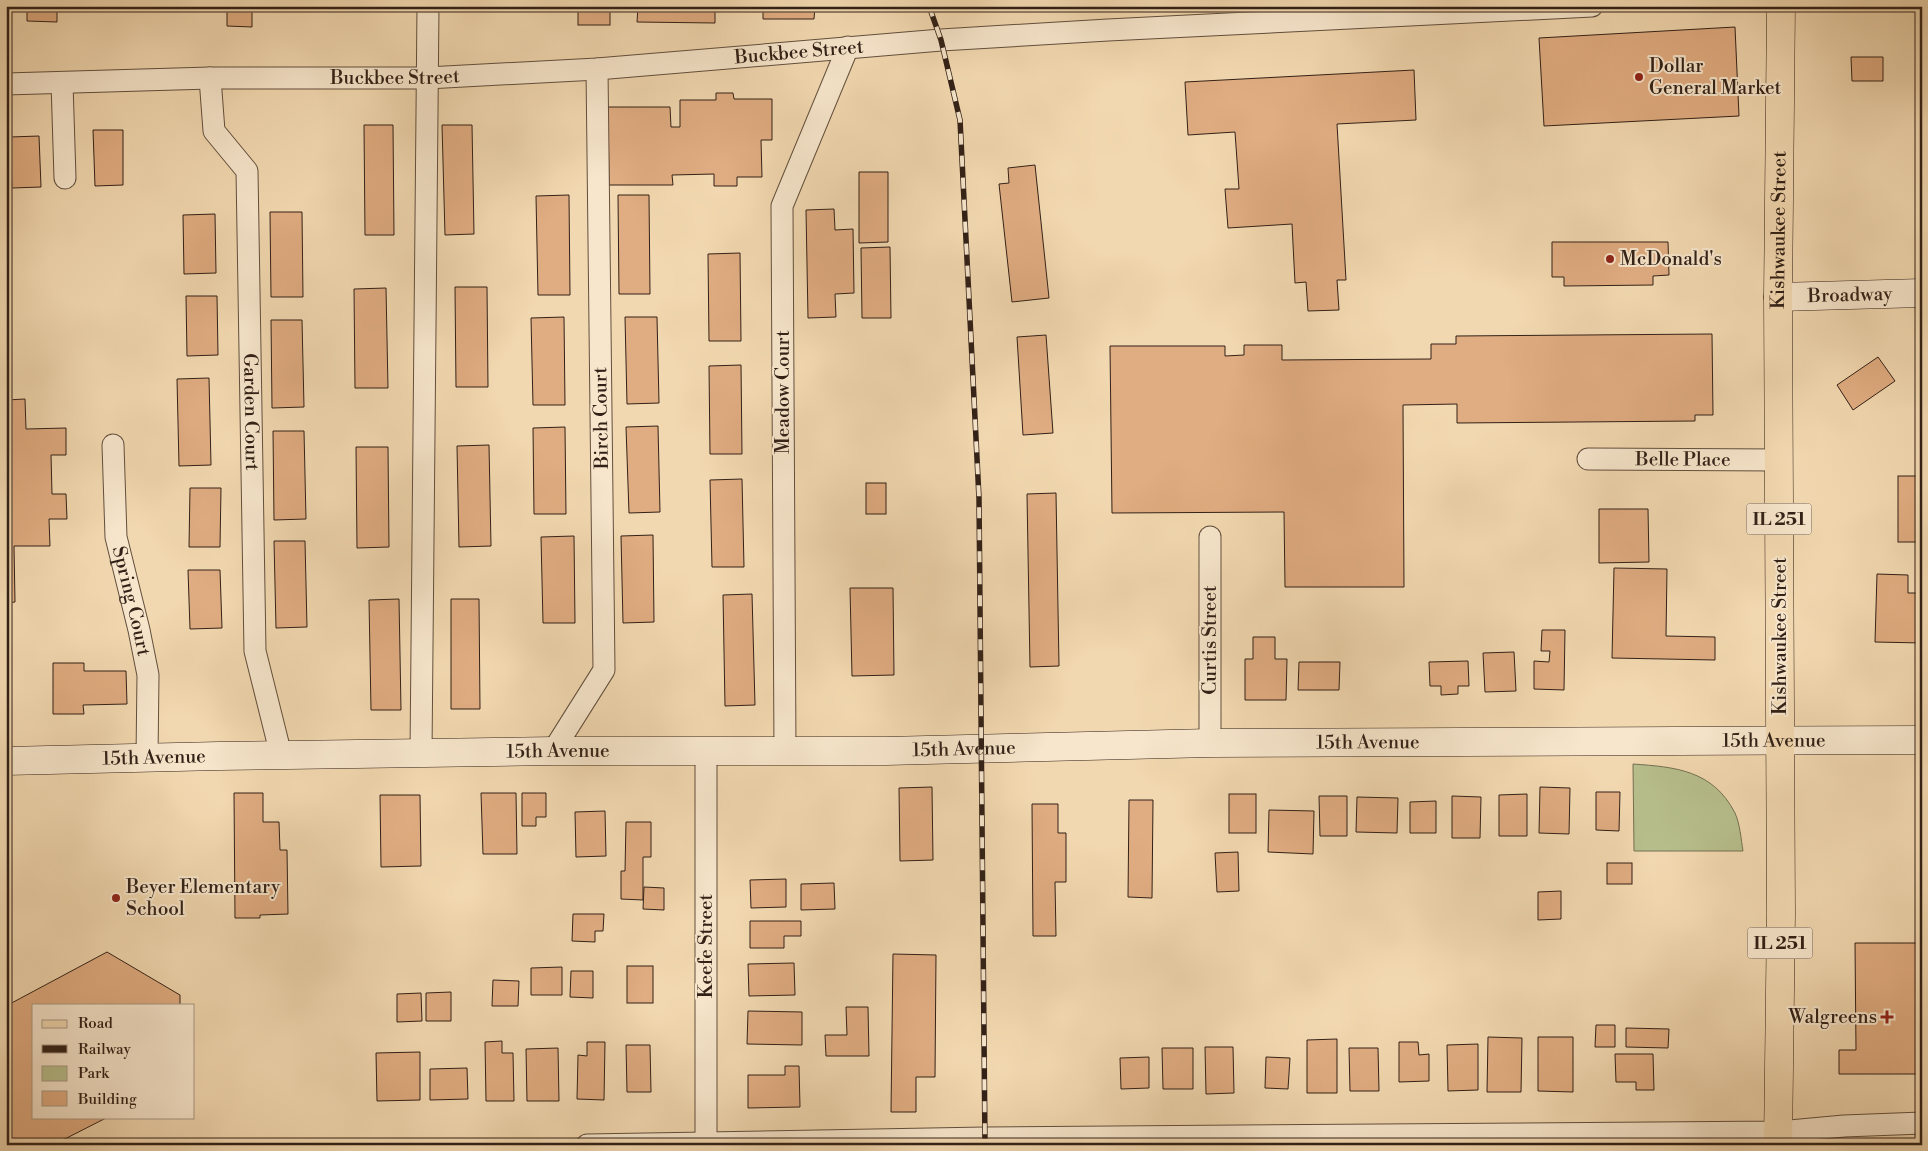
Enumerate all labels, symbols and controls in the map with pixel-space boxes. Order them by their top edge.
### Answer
street label: Buckbee Street [732,35,865,69]
place label: Dollar General Market [1649,54,1782,100]
street label: Buckbee Street [329,64,460,90]
marker: Dollar General Market [1633,71,1645,83]
street label: Kishwaukee Street [1766,151,1792,309]
place label: McDonald's [1620,247,1722,271]
marker: McDonald's [1604,253,1616,265]
street label: Broadway [1806,282,1893,308]
street label: Meadow Court [771,330,795,454]
street label: Garden Court [238,353,264,471]
street label: Birch Court [588,366,614,470]
street label: Belle Place [1634,447,1731,472]
road number: IL 251 [1746,504,1812,534]
street label: Spring Court [107,544,156,658]
street label: Kishwaukee Street [1768,557,1792,715]
street label: Curtis Street [1198,585,1222,695]
street label: 15th Avenue [1722,728,1826,753]
street label: 15th Avenue [1316,730,1420,755]
street label: 15th Avenue [912,736,1016,762]
street label: 15th Avenue [506,739,610,764]
street label: 15th Avenue [102,744,206,771]
place label: Beyer Elementary School [125,875,281,921]
marker: Beyer Elementary School [110,892,122,904]
street label: Keefe Street [694,893,718,998]
road number: IL 251 [1748,928,1812,958]
legend [32,1004,195,1118]
place label: Walgreens [1788,1005,1877,1029]
marker: Walgreens [1881,1011,1893,1023]
text: Road [78,1014,113,1033]
text: Railway [78,1040,132,1059]
text: Park [78,1064,110,1083]
text: Building [77,1090,137,1109]

